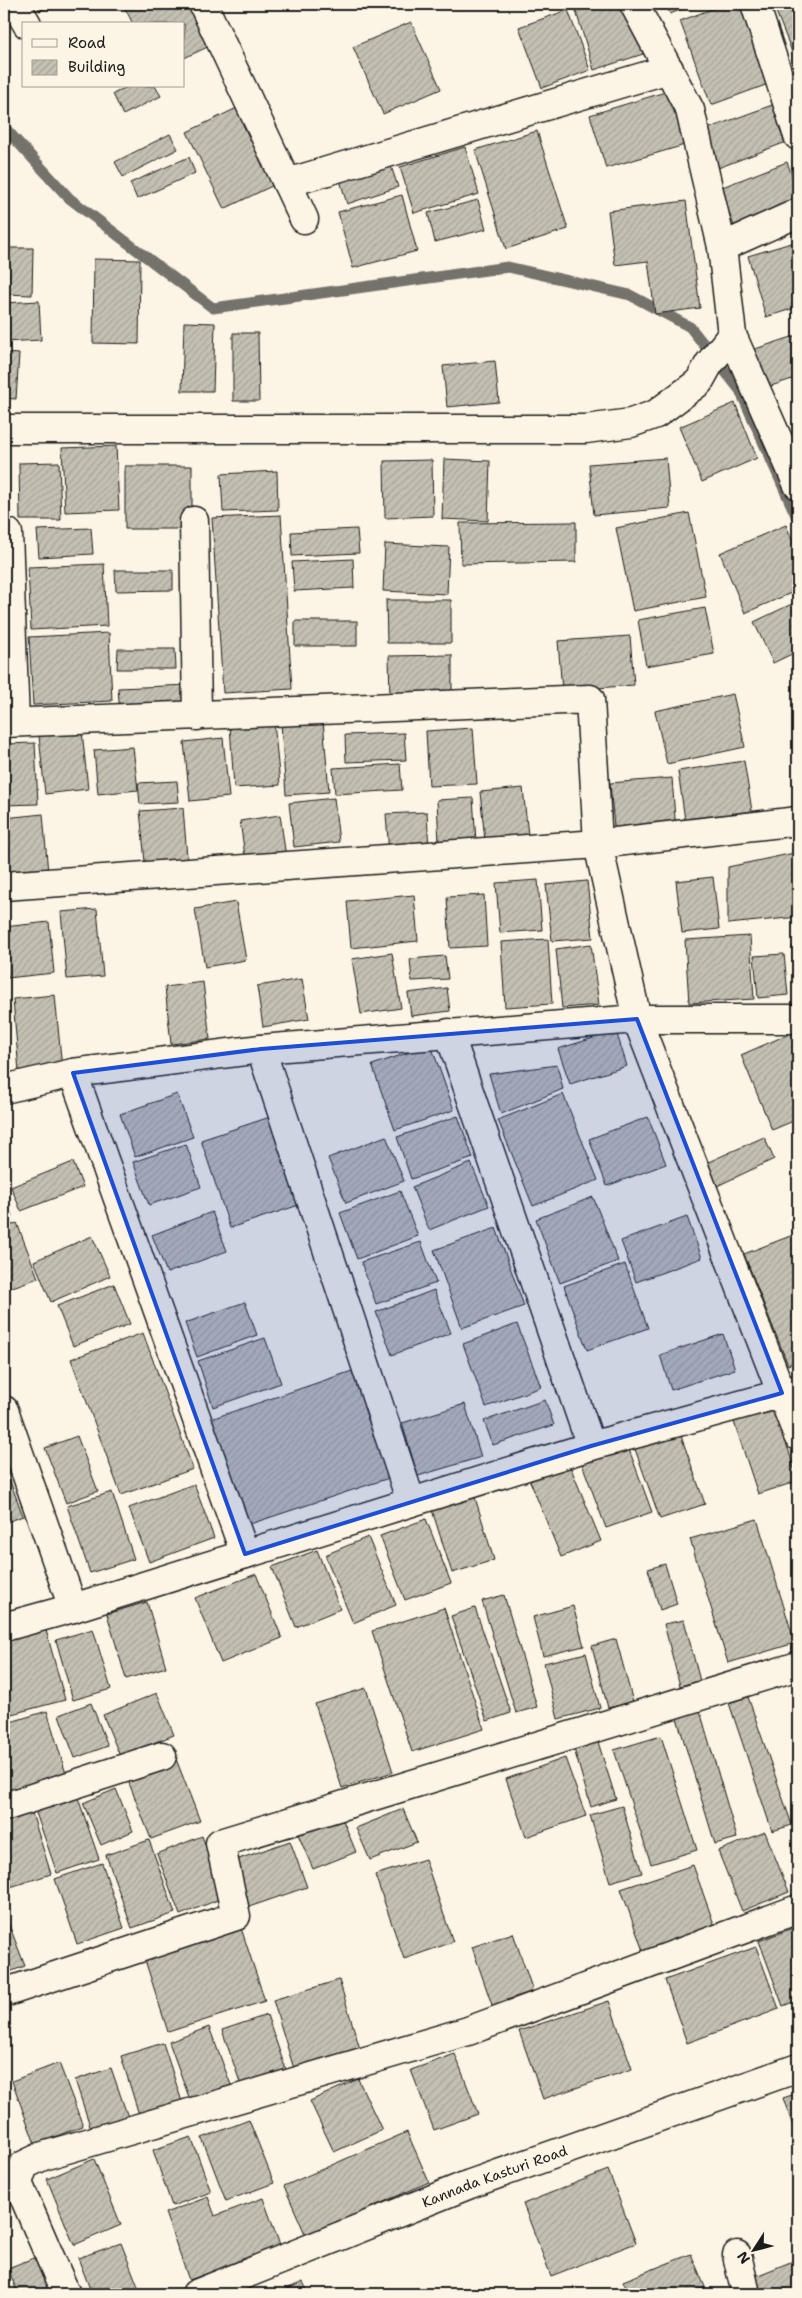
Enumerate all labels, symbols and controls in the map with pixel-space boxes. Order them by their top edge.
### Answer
legend [22,22,185,88]
text: Road [68,33,106,53]
text: Building [68,57,125,77]
street label: Kannada Kasturi Road [419,2141,570,2211]
north arrow [730,2226,780,2276]
text: N [733,2248,754,2267]

